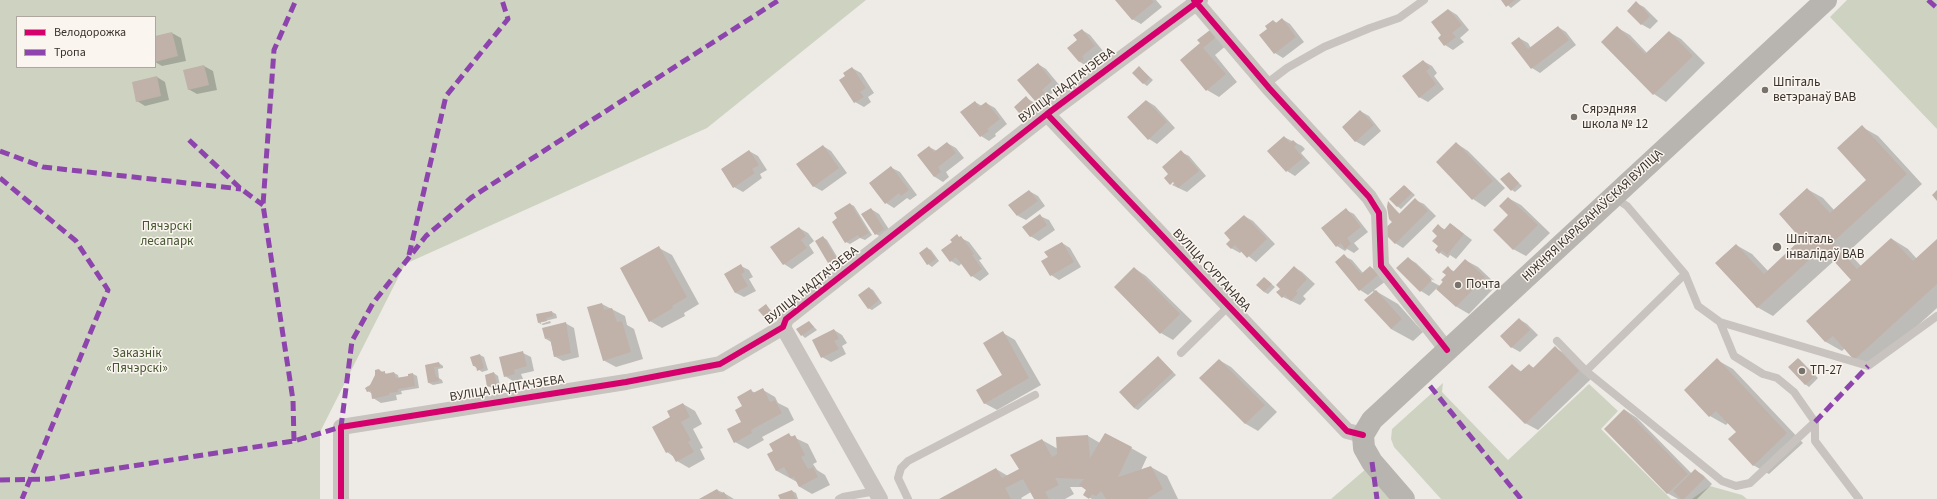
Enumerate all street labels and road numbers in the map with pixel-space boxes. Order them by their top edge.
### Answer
street label: ВУЛІЦА НАДТАЧЭЕВА [1016,45,1118,127]
street label: НІЖНЯЯ КАРАБАНАЎСКАЯ ВУЛІЦА [1519,147,1667,285]
street label: ВУЛІЦА СУРГАНАВА [1169,226,1253,316]
street label: ВУЛІЦА НАДТАЧЭЕВА [762,243,862,329]
street label: ВУЛІЦА НАДТАЧЭЕВА [448,372,566,406]

